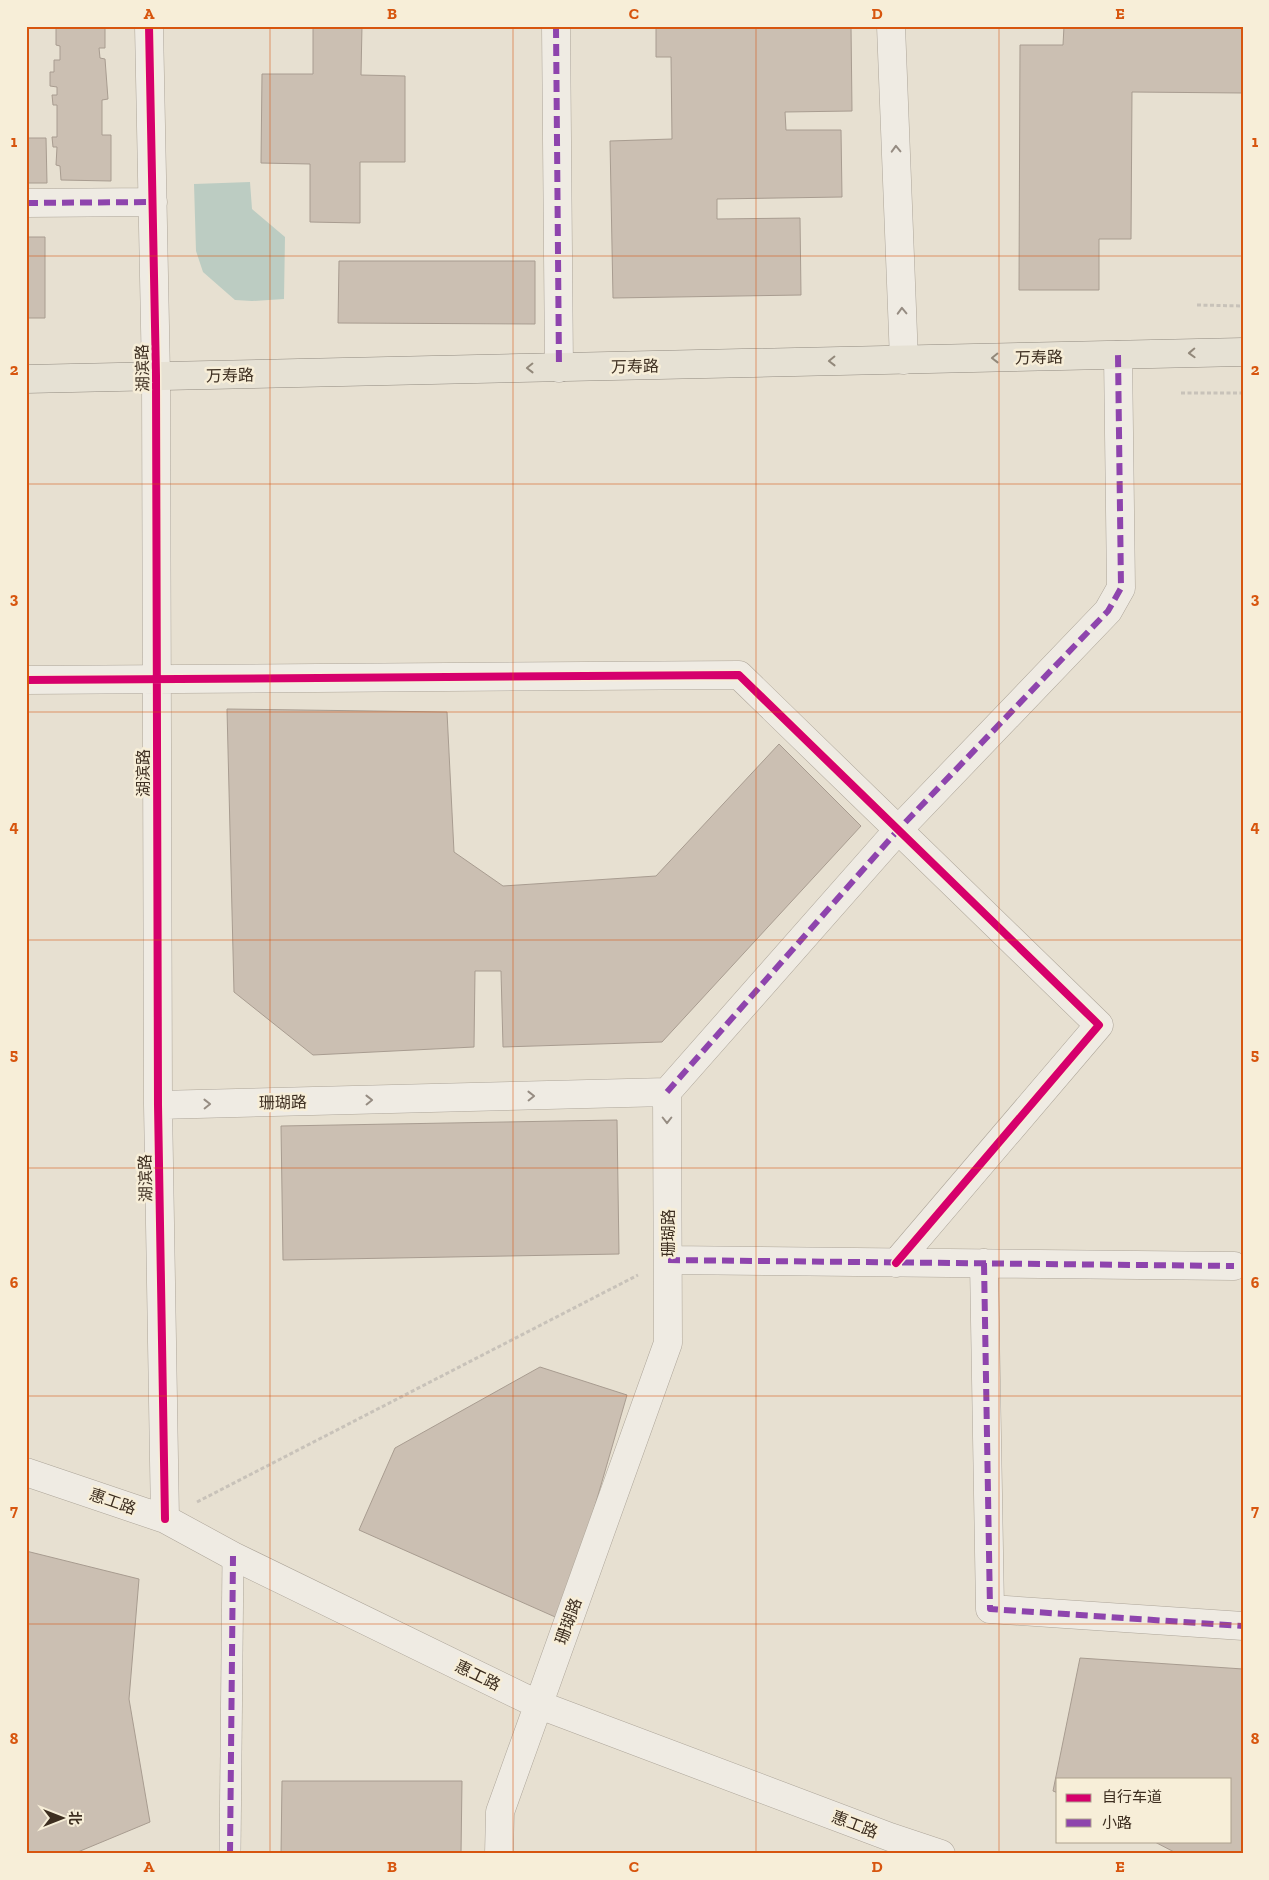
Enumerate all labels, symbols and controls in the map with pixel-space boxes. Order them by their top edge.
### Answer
text: A [144,4,155,23]
text: B [387,4,397,23]
text: C [629,4,639,23]
text: D [871,4,883,23]
text: E [1115,4,1125,23]
text: 1 [11,132,18,151]
text: 1 [1252,132,1259,151]
one-way arrow [890,144,901,152]
one-way arrow [897,307,907,314]
street label: 湖滨路 [133,344,152,392]
one-way arrow [1188,347,1196,358]
street label: 万寿路 [1015,348,1063,367]
one-way arrow [991,352,999,363]
one-way arrow [828,356,836,367]
street label: 万寿路 [611,357,659,376]
text: 2 [10,360,19,379]
text: 2 [1251,360,1260,379]
one-way arrow [526,363,534,374]
street label: 万寿路 [206,366,254,385]
text: 3 [10,589,19,608]
text: 3 [1251,589,1260,608]
street label: 湖滨路 [134,749,153,797]
text: 4 [9,817,19,836]
text: 4 [1250,817,1260,836]
text: 5 [10,1045,18,1064]
text: 5 [1251,1045,1259,1064]
one-way arrow [528,1091,536,1101]
street label: 珊瑚路 [259,1093,307,1112]
one-way arrow [366,1095,373,1105]
one-way arrow [203,1099,211,1109]
one-way arrow [662,1116,672,1124]
street label: 湖滨路 [136,1154,155,1202]
street label: 珊瑚路 [659,1209,678,1257]
text: 6 [10,1273,19,1292]
text: 6 [1251,1273,1260,1292]
street label: 惠工路 [87,1485,139,1518]
text: 7 [10,1501,18,1520]
text: 7 [1251,1501,1259,1520]
street label: 珊瑚路 [551,1595,586,1647]
street label: 惠工路 [452,1656,504,1695]
text: 8 [10,1729,19,1748]
text: 8 [1251,1729,1260,1748]
legend [1056,1778,1232,1842]
text: 自行车道 [1102,1788,1162,1806]
north arrow [38,1792,88,1842]
street label: 惠工路 [829,1807,881,1842]
text: 北 [66,1811,83,1825]
text: 小路 [1102,1814,1132,1832]
text: A [144,1857,155,1876]
text: B [387,1857,397,1876]
text: C [629,1857,639,1876]
text: D [871,1857,883,1876]
text: E [1115,1857,1125,1876]

